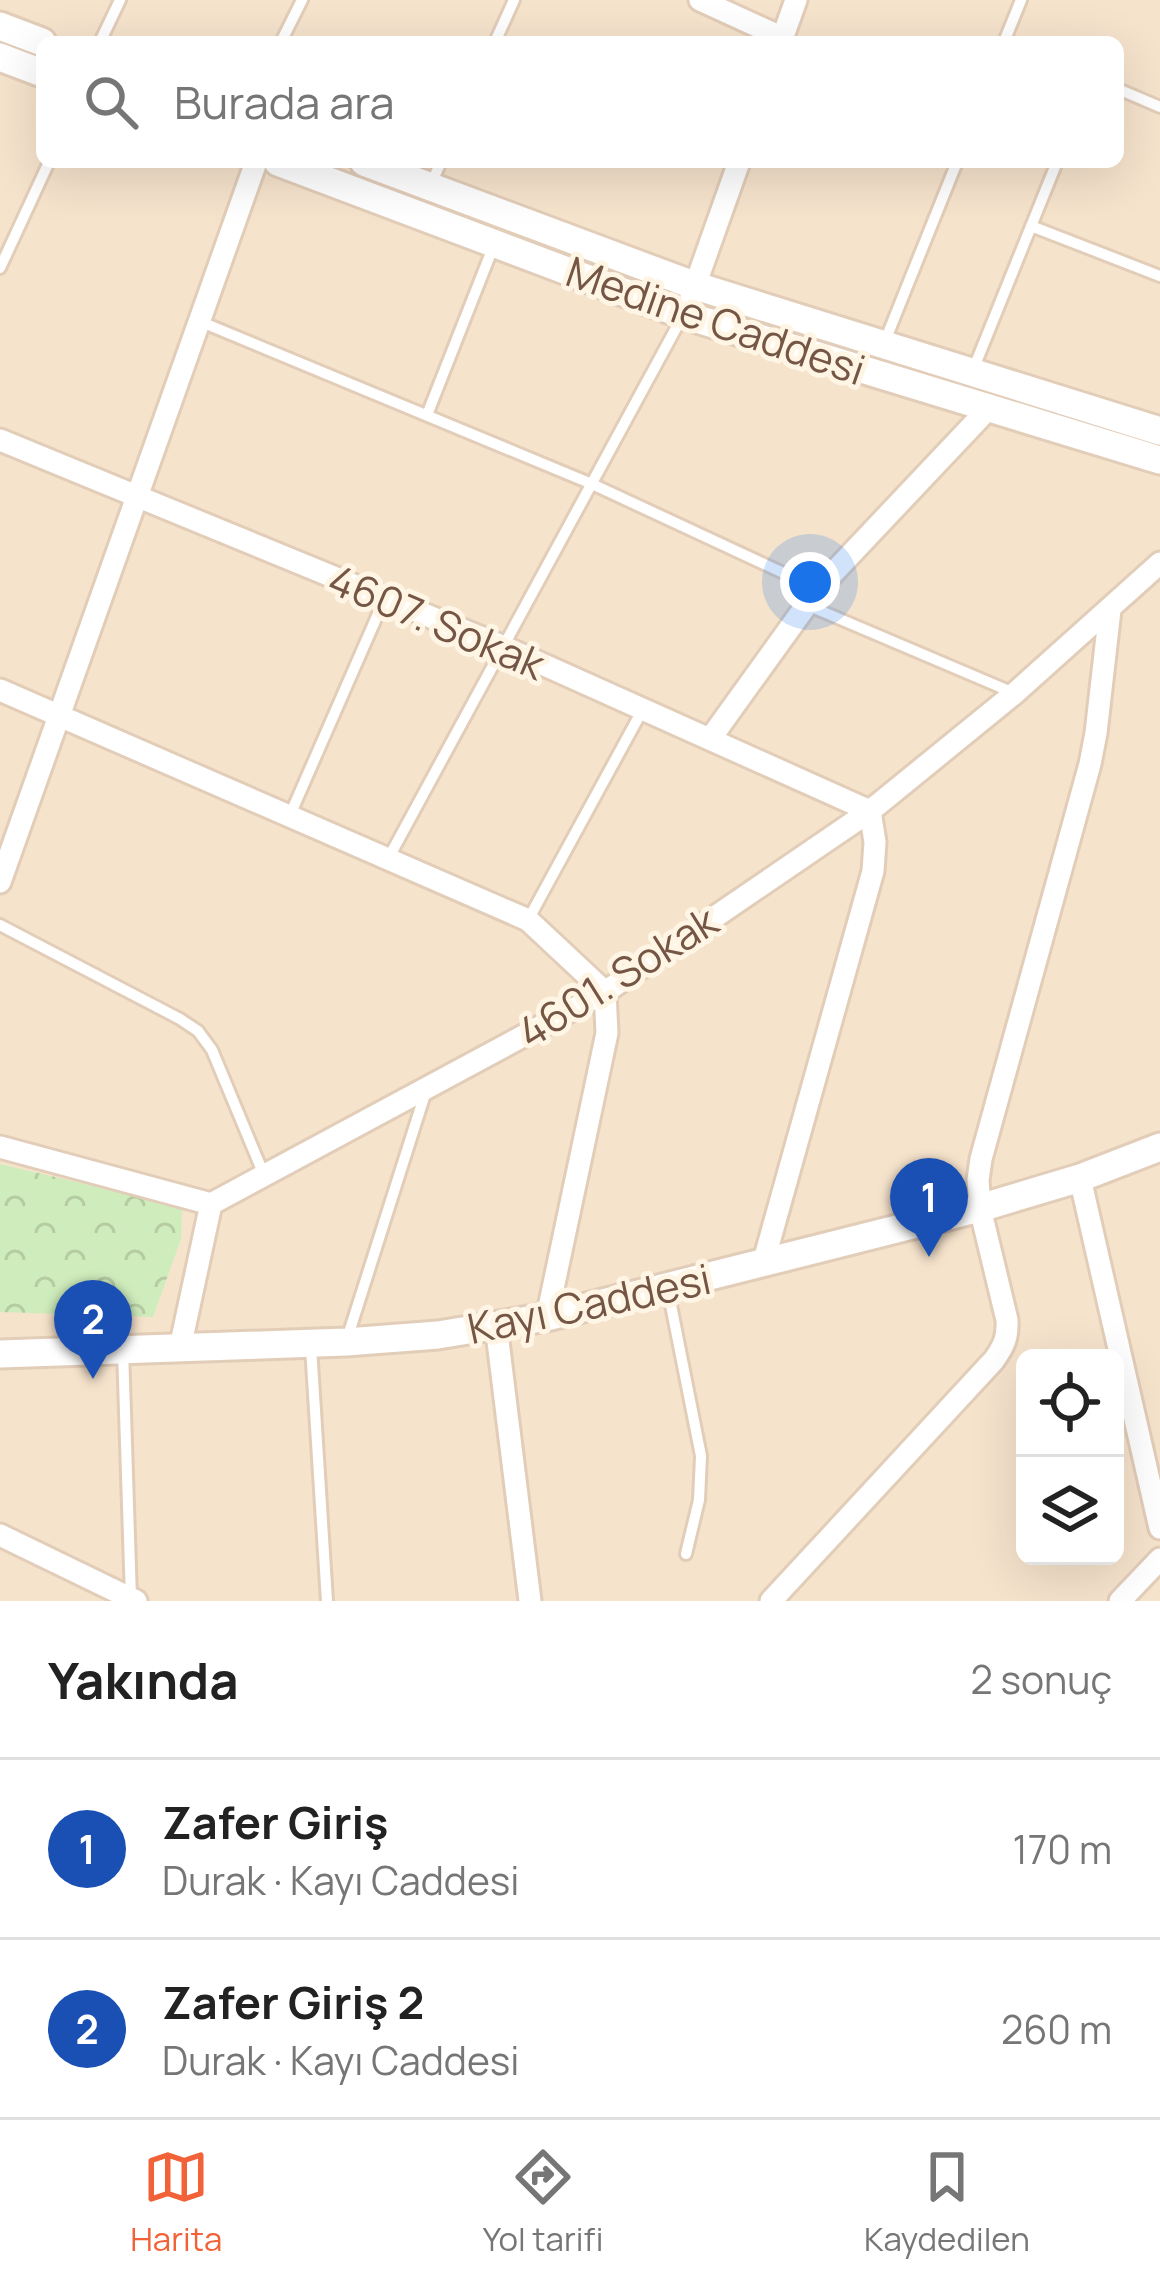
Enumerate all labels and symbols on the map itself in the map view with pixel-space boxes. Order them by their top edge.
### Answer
street label: Medine Caddesi [559,242,873,398]
street label: 4607. Sokak [320,549,555,693]
your location [780,552,840,612]
street label: 4601. Sokak [506,891,729,1060]
pin: 1 [890,1158,968,1257]
street label: Kayı Caddesi [462,1249,716,1357]
pin: 2 [54,1280,132,1379]

